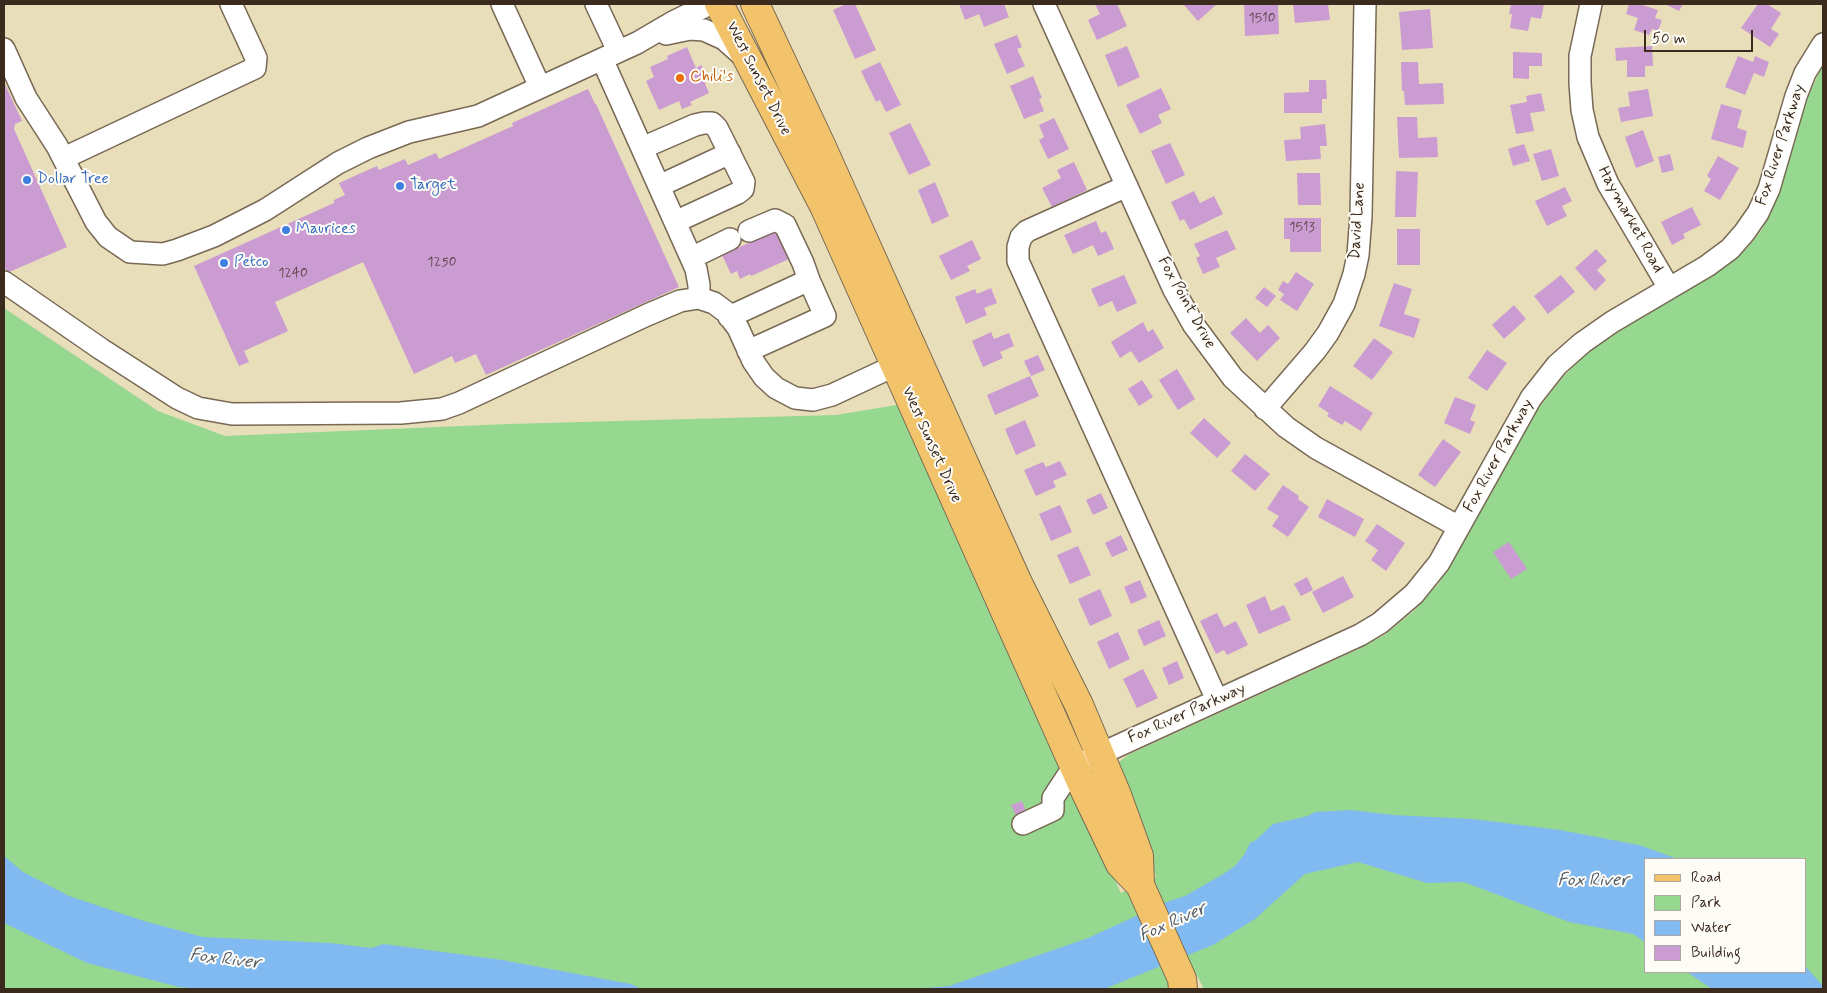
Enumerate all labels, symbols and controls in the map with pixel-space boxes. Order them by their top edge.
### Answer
house number: 1510 [1249,11,1275,27]
street label: West Sunset Drive [721,19,795,139]
scale bar [1647,20,1756,52]
text: 50 m [1652,29,1686,49]
place label: Chili's [690,68,733,88]
marker: Chili's [674,72,686,84]
street label: Fox River Parkway [1752,82,1810,208]
street label: Haymarket Road [1593,163,1667,277]
place label: Dollar Tree [37,170,109,190]
marker: Dollar Tree [21,174,33,186]
place label: Target [410,176,456,196]
marker: Target [394,180,406,192]
street label: David Lane [1346,182,1370,260]
place label: Maurices [296,220,356,240]
house number: 1513 [1289,220,1315,236]
marker: Maurices [280,224,292,236]
place label: Petco [234,253,269,273]
street label: Fox Point Drive [1153,254,1219,352]
house number: 1250 [427,255,457,271]
marker: Petco [218,257,230,269]
house number: 1240 [278,266,308,282]
street label: West Sunset Drive [897,384,965,506]
street label: Fox River Parkway [1460,396,1538,516]
street label: Fox River Parkway [1125,680,1249,748]
legend [1644,858,1807,973]
text: Road [1691,868,1721,888]
water label: Fox River [1557,870,1629,892]
text: Park [1691,893,1721,913]
water label: Fox River [1136,899,1210,947]
text: Water [1691,918,1731,938]
text: Building [1691,943,1741,963]
water label: Fox River [188,945,262,975]

